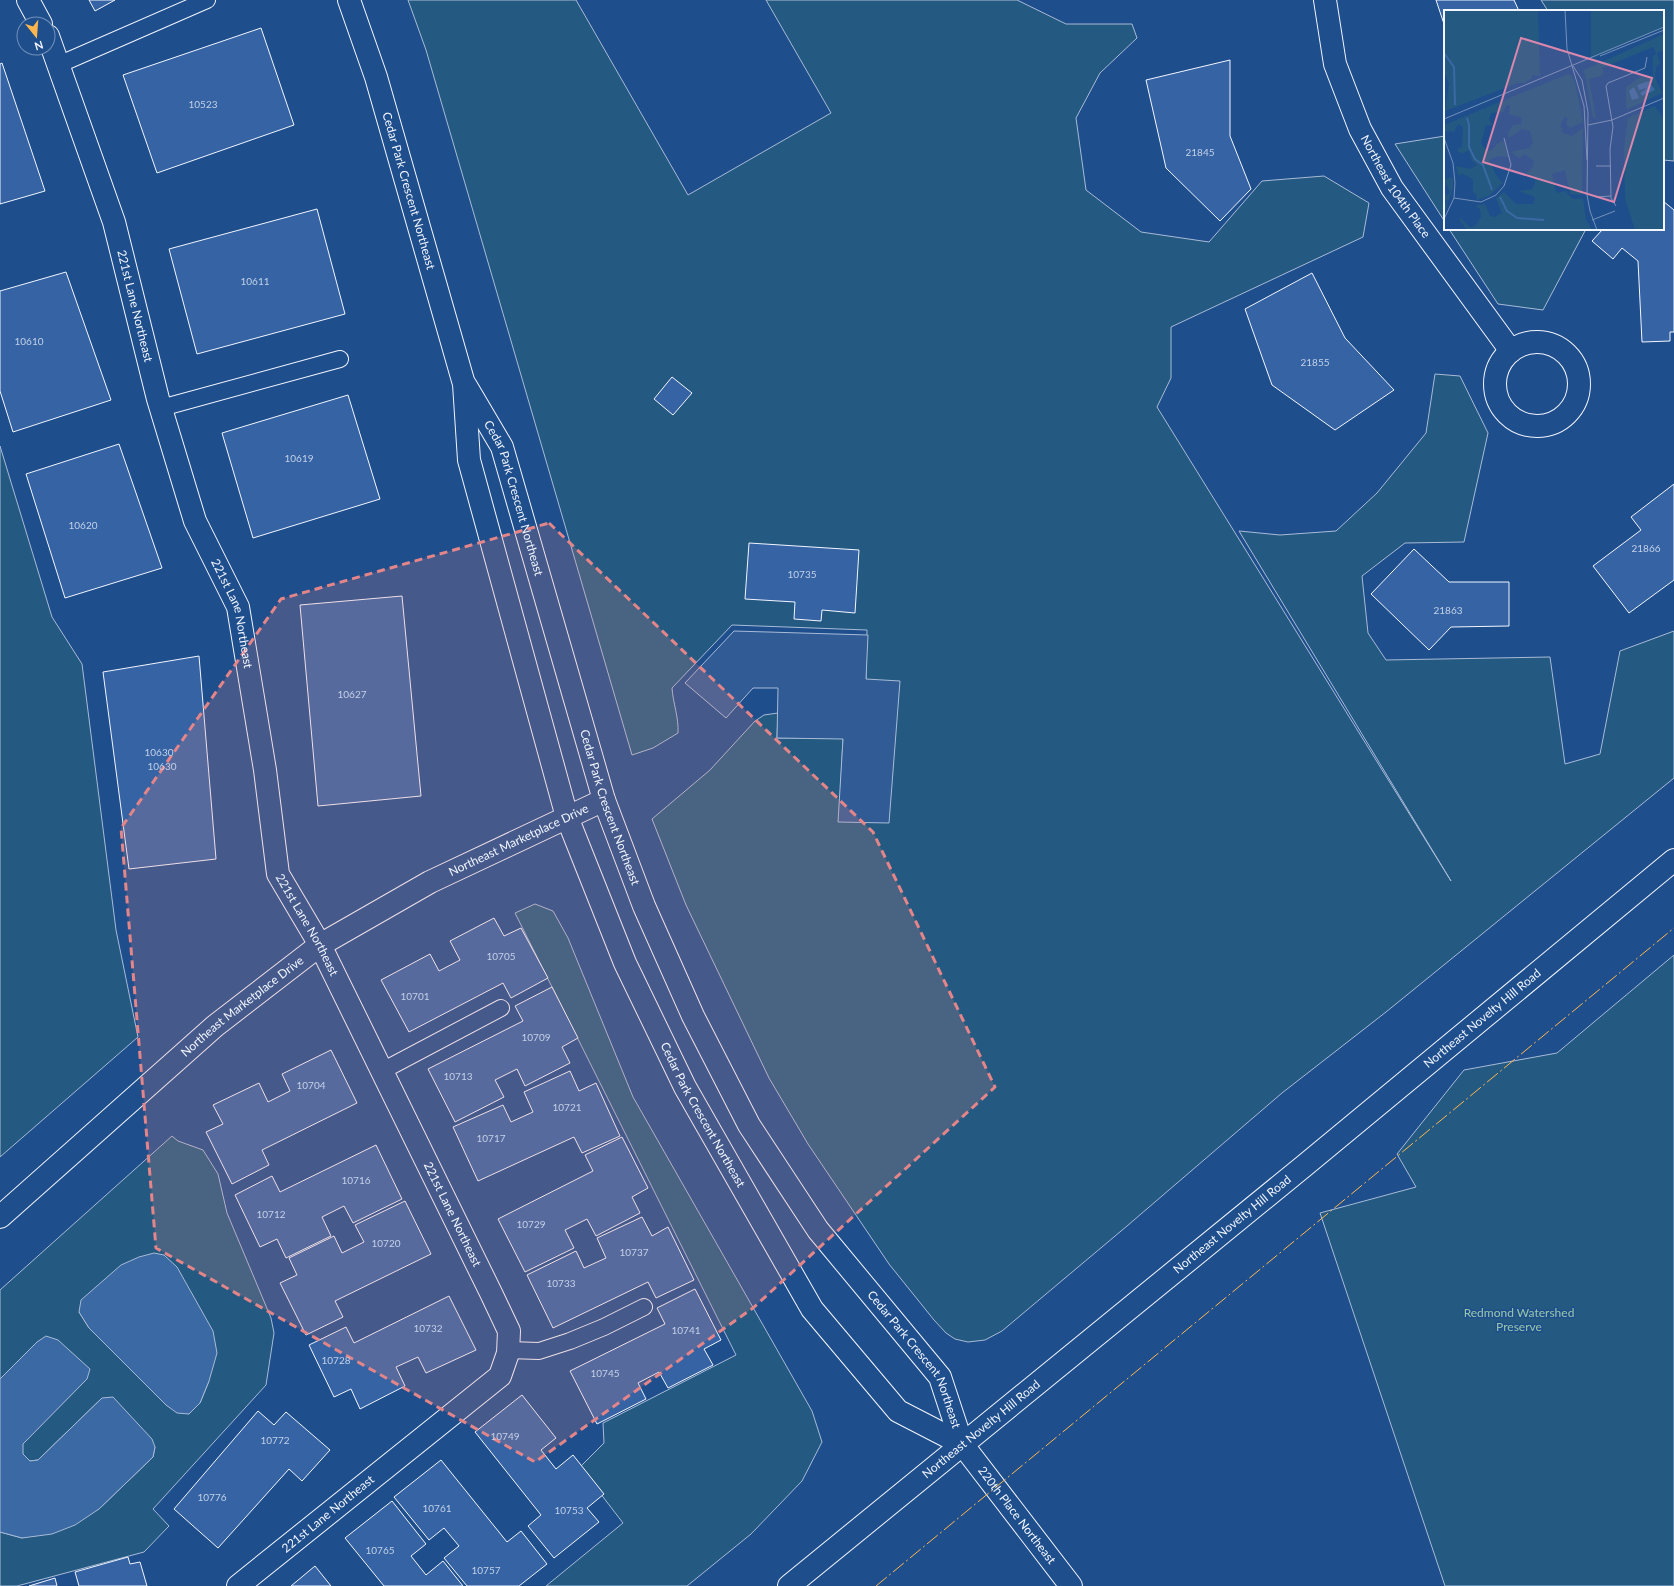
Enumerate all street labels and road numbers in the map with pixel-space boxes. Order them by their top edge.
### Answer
street label: Cedar Park Crescent Northeast [379,110,439,272]
street label: Northeast 104th Place [1358,132,1434,241]
street label: 221st Lane Northeast [114,248,157,364]
street label: Cedar Park Crescent Northeast [481,418,547,578]
street label: 221st Lane Northeast [208,556,256,670]
street label: Cedar Park Crescent Northeast [577,728,644,888]
street label: Northeast Marketplace Drive [446,800,591,879]
street label: 221st Lane Northeast [273,871,342,979]
street label: Northeast Marketplace Drive [177,953,306,1060]
street label: Northeast Novelty Hill Road [1420,965,1544,1071]
street label: Cedar Park Crescent Northeast [657,1040,749,1190]
street label: 221st Lane Northeast [421,1159,485,1270]
street label: Northeast Novelty Hill Road [1170,1172,1294,1277]
street label: Cedar Park Crescent Northeast [864,1287,964,1431]
street label: Northeast Novelty Hill Road [919,1376,1043,1481]
street label: 220th Place Northeast [975,1463,1060,1567]
street label: 221st Lane Northeast [278,1471,377,1556]

